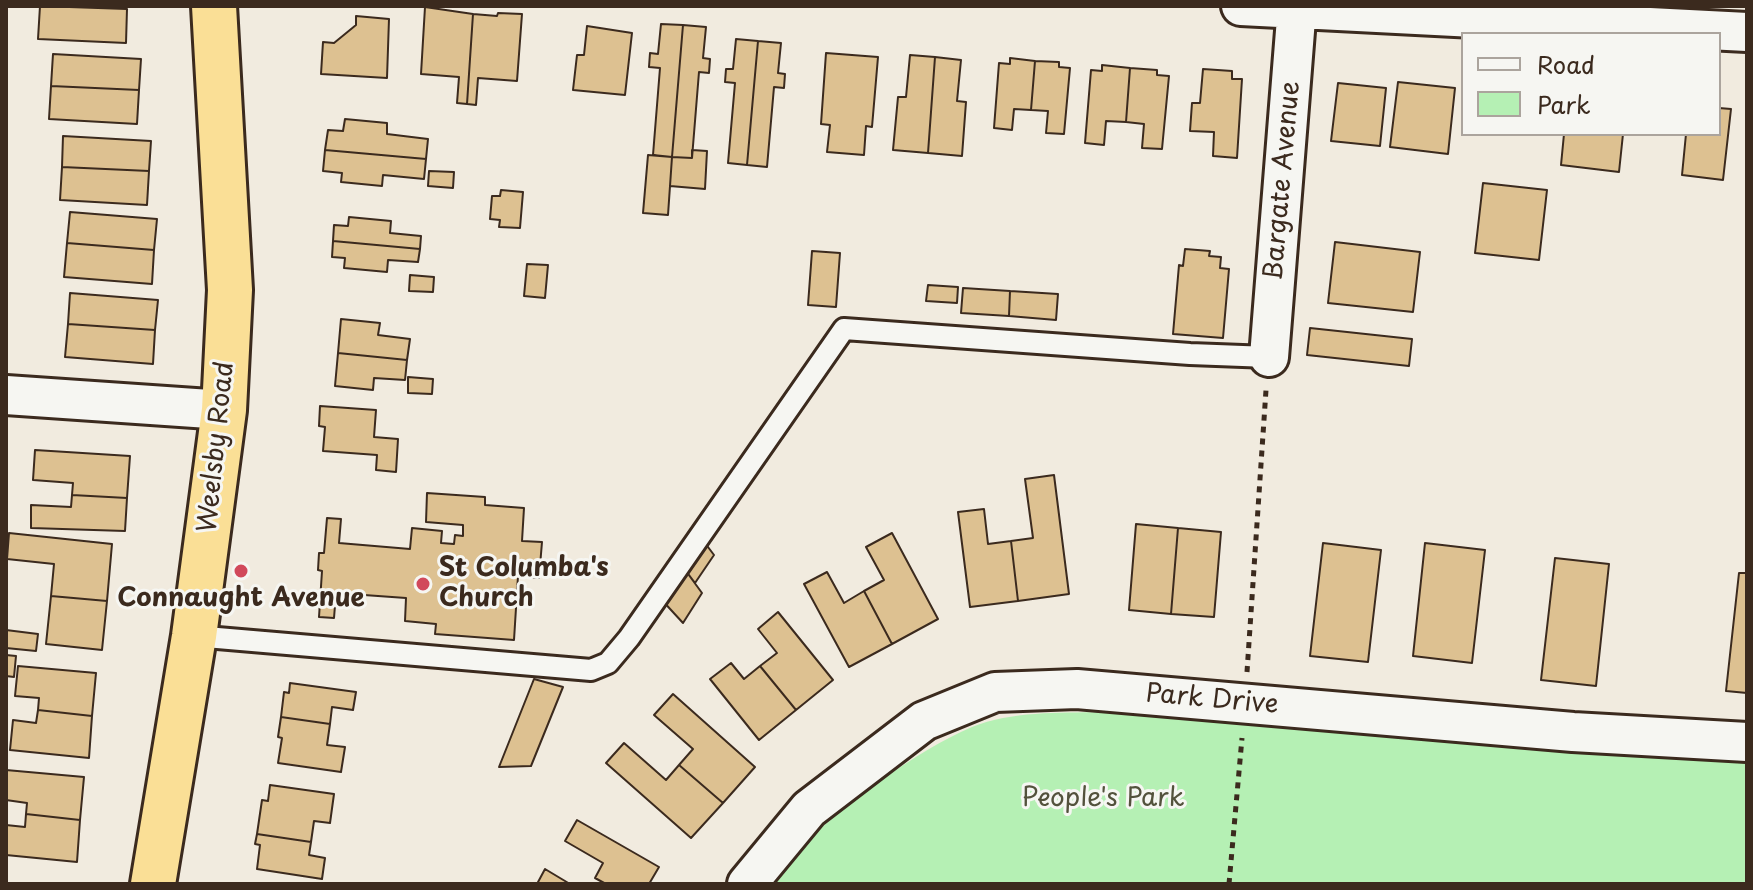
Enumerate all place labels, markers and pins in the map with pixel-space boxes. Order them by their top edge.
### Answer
place label: St Columba's Church [439,553,609,614]
marker: Connaught Avenue [232,562,250,580]
marker: St Columba's Church [414,575,432,593]
place label: Connaught Avenue [117,583,365,615]

